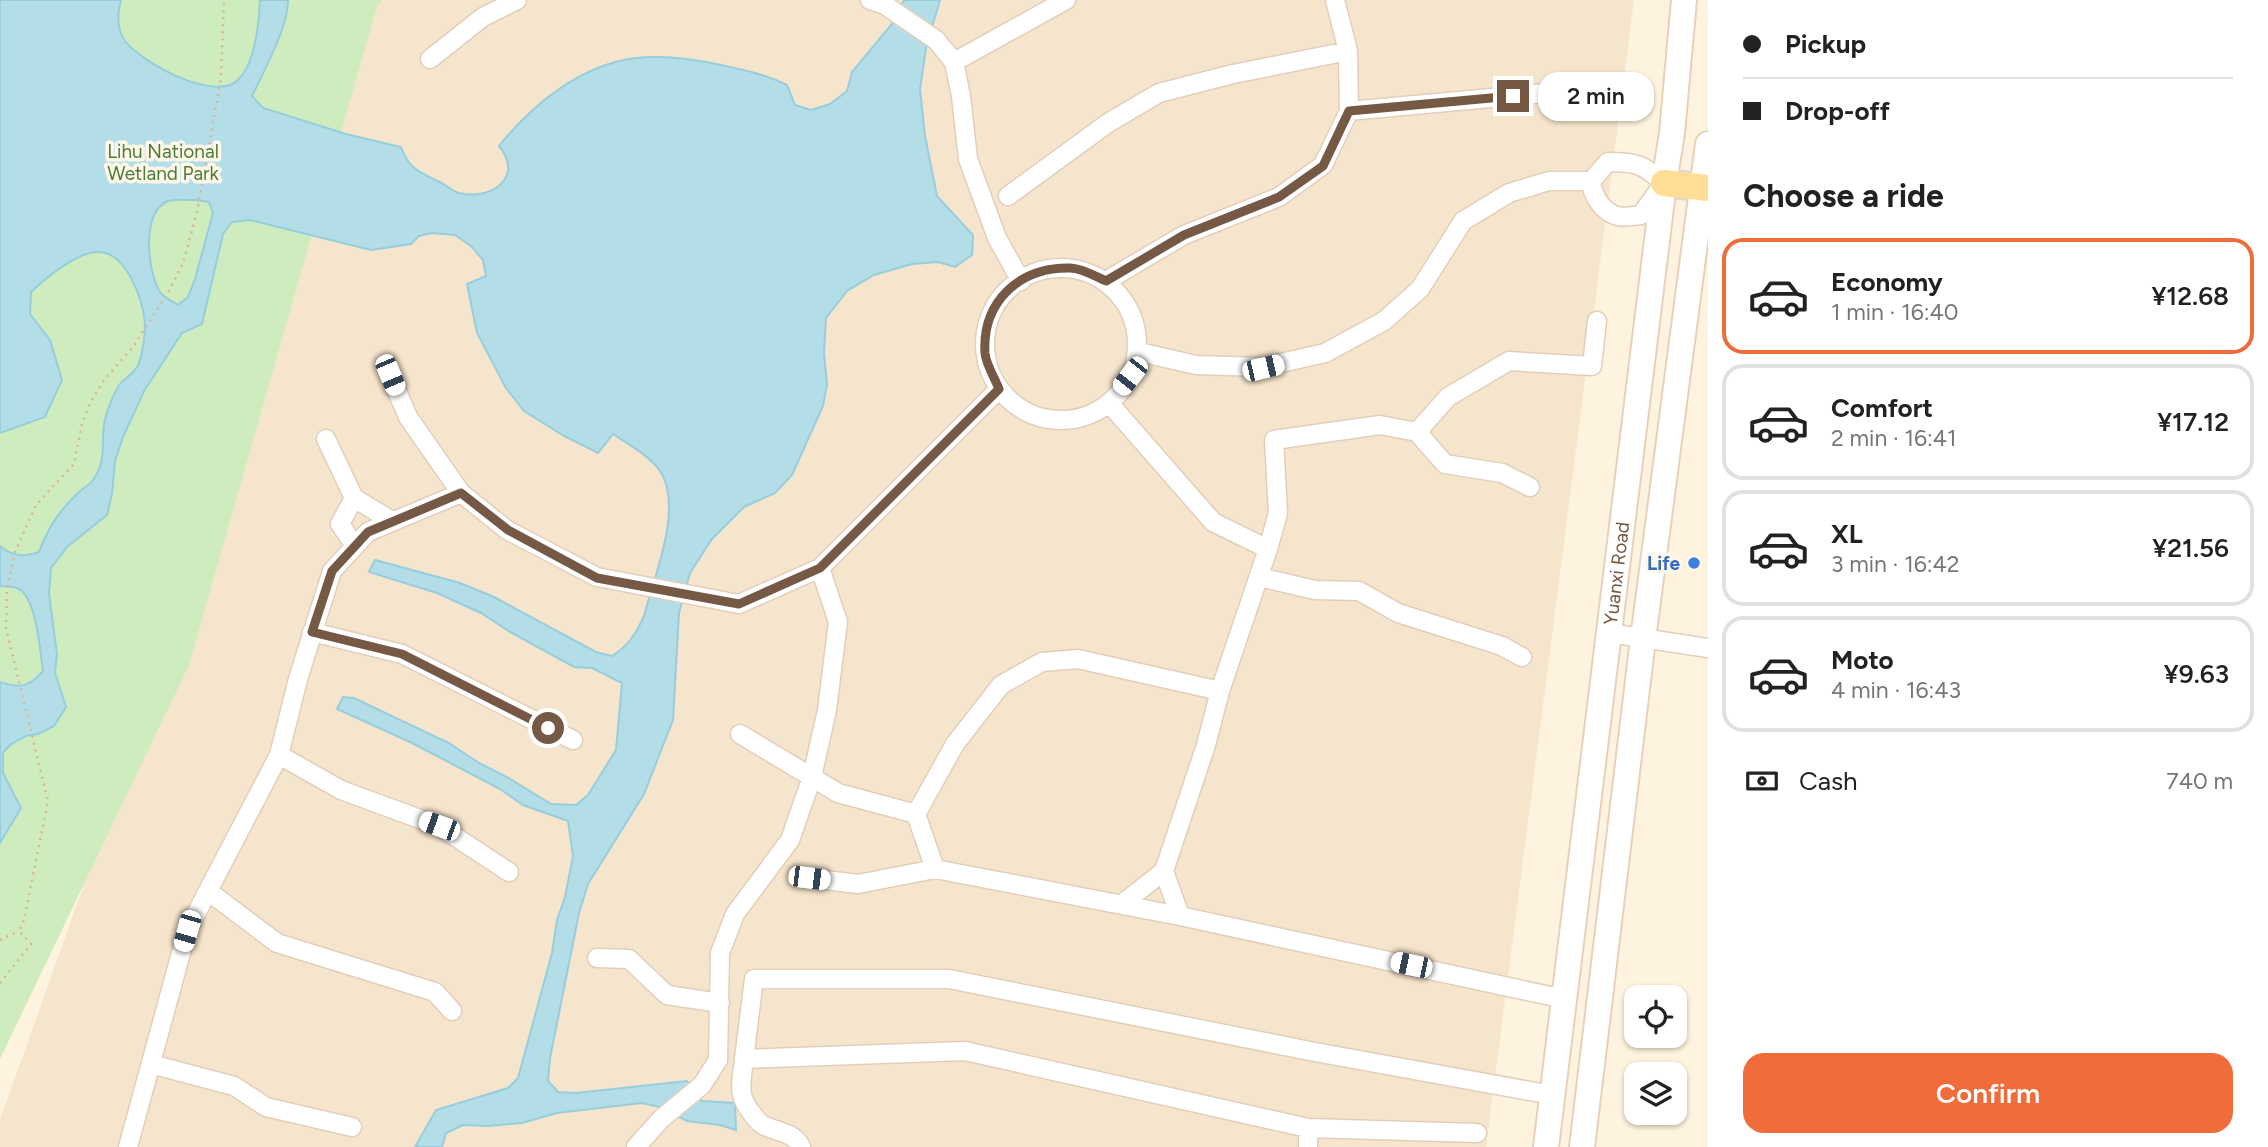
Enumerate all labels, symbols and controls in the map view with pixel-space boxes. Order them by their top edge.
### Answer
text: Pickup [1785,28,1866,60]
callout: 2 min [1538,72,1653,120]
route end [1497,80,1529,112]
text: 2 min [1567,82,1625,110]
text: Drop-off [1785,95,1890,127]
park label: Lihu National Wetland Park [107,140,220,185]
text: Choose a ride [1743,177,1944,215]
icon: car [1747,265,1810,328]
text: Economy [1831,266,1943,298]
text: ¥12.68 [2151,280,2229,312]
text: 1 min · 16:40 [1831,298,1959,326]
car [373,352,408,398]
car [1109,353,1152,399]
car [1241,353,1286,383]
icon: car [1747,391,1810,454]
text: Comfort [1831,392,1933,424]
text: ¥17.12 [2157,406,2229,438]
text: 2 min · 16:41 [1831,424,1957,452]
icon: car [1747,517,1810,580]
text: XL [1831,518,1863,550]
street label: Yuanxi Road [1599,520,1634,626]
text: ¥21.56 [2152,532,2229,564]
text: 3 min · 16:42 [1831,550,1960,578]
place label: Life [1647,552,1680,575]
marker: Life [1686,555,1702,571]
icon: car [1747,643,1810,706]
text: Moto [1831,644,1894,676]
text: ¥9.63 [2164,658,2229,690]
text: 4 min · 16:43 [1831,676,1961,704]
route start [532,712,564,744]
icon: cash [1743,762,1781,800]
text: Cash [1799,765,1858,797]
text: 740 m [2166,767,2233,795]
car [416,809,463,843]
car [787,865,832,891]
car [172,908,203,954]
car [1389,950,1434,980]
map controls [1624,985,1687,1125]
button: locate [1624,985,1687,1048]
button: Confirm [1743,1053,2233,1133]
button: layers [1624,1062,1687,1125]

